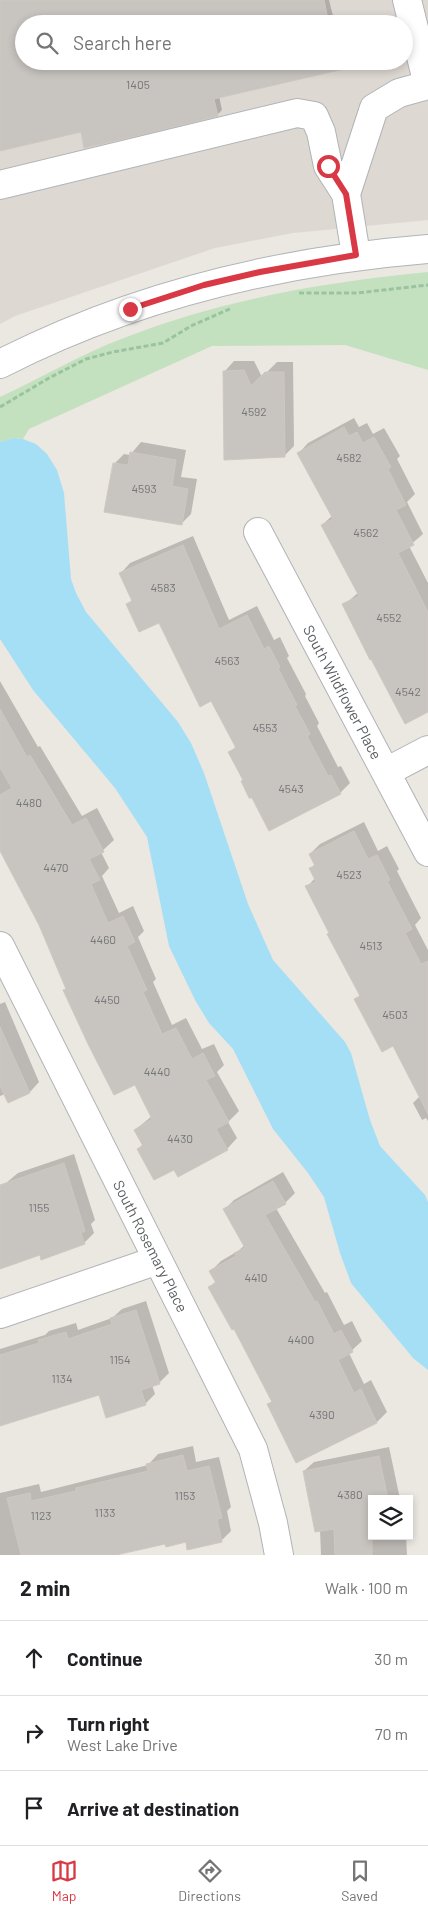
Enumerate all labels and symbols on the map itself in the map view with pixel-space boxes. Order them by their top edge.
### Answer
house number: 1405 [126,77,150,91]
route start [317,155,340,178]
route end [119,298,142,321]
house number: 4592 [241,404,267,418]
house number: 4582 [336,450,362,464]
house number: 4593 [131,481,157,495]
house number: 4562 [353,525,379,539]
house number: 4583 [150,580,176,594]
house number: 4552 [376,610,402,624]
street label: South Wildflower Place [300,622,386,762]
house number: 4563 [214,653,240,667]
house number: 4542 [395,684,421,698]
house number: 4553 [252,720,278,734]
house number: 4543 [278,781,304,795]
house number: 4480 [16,795,42,809]
house number: 4470 [43,860,69,874]
house number: 4523 [336,867,362,881]
house number: 4460 [90,932,116,946]
house number: 4513 [360,938,382,952]
house number: 4450 [94,992,120,1006]
house number: 4503 [382,1007,408,1021]
house number: 4440 [144,1064,170,1078]
house number: 4430 [167,1131,193,1145]
street label: South Rosemary Place [110,1177,192,1315]
house number: 1155 [29,1200,49,1214]
house number: 4410 [244,1270,268,1284]
house number: 4400 [288,1332,314,1346]
house number: 1154 [109,1352,131,1366]
house number: 1134 [51,1371,73,1385]
house number: 4390 [309,1407,335,1421]
house number: 4380 [337,1487,363,1501]
house number: 1153 [175,1488,195,1502]
house number: 1133 [95,1505,115,1519]
house number: 1123 [31,1508,51,1522]

